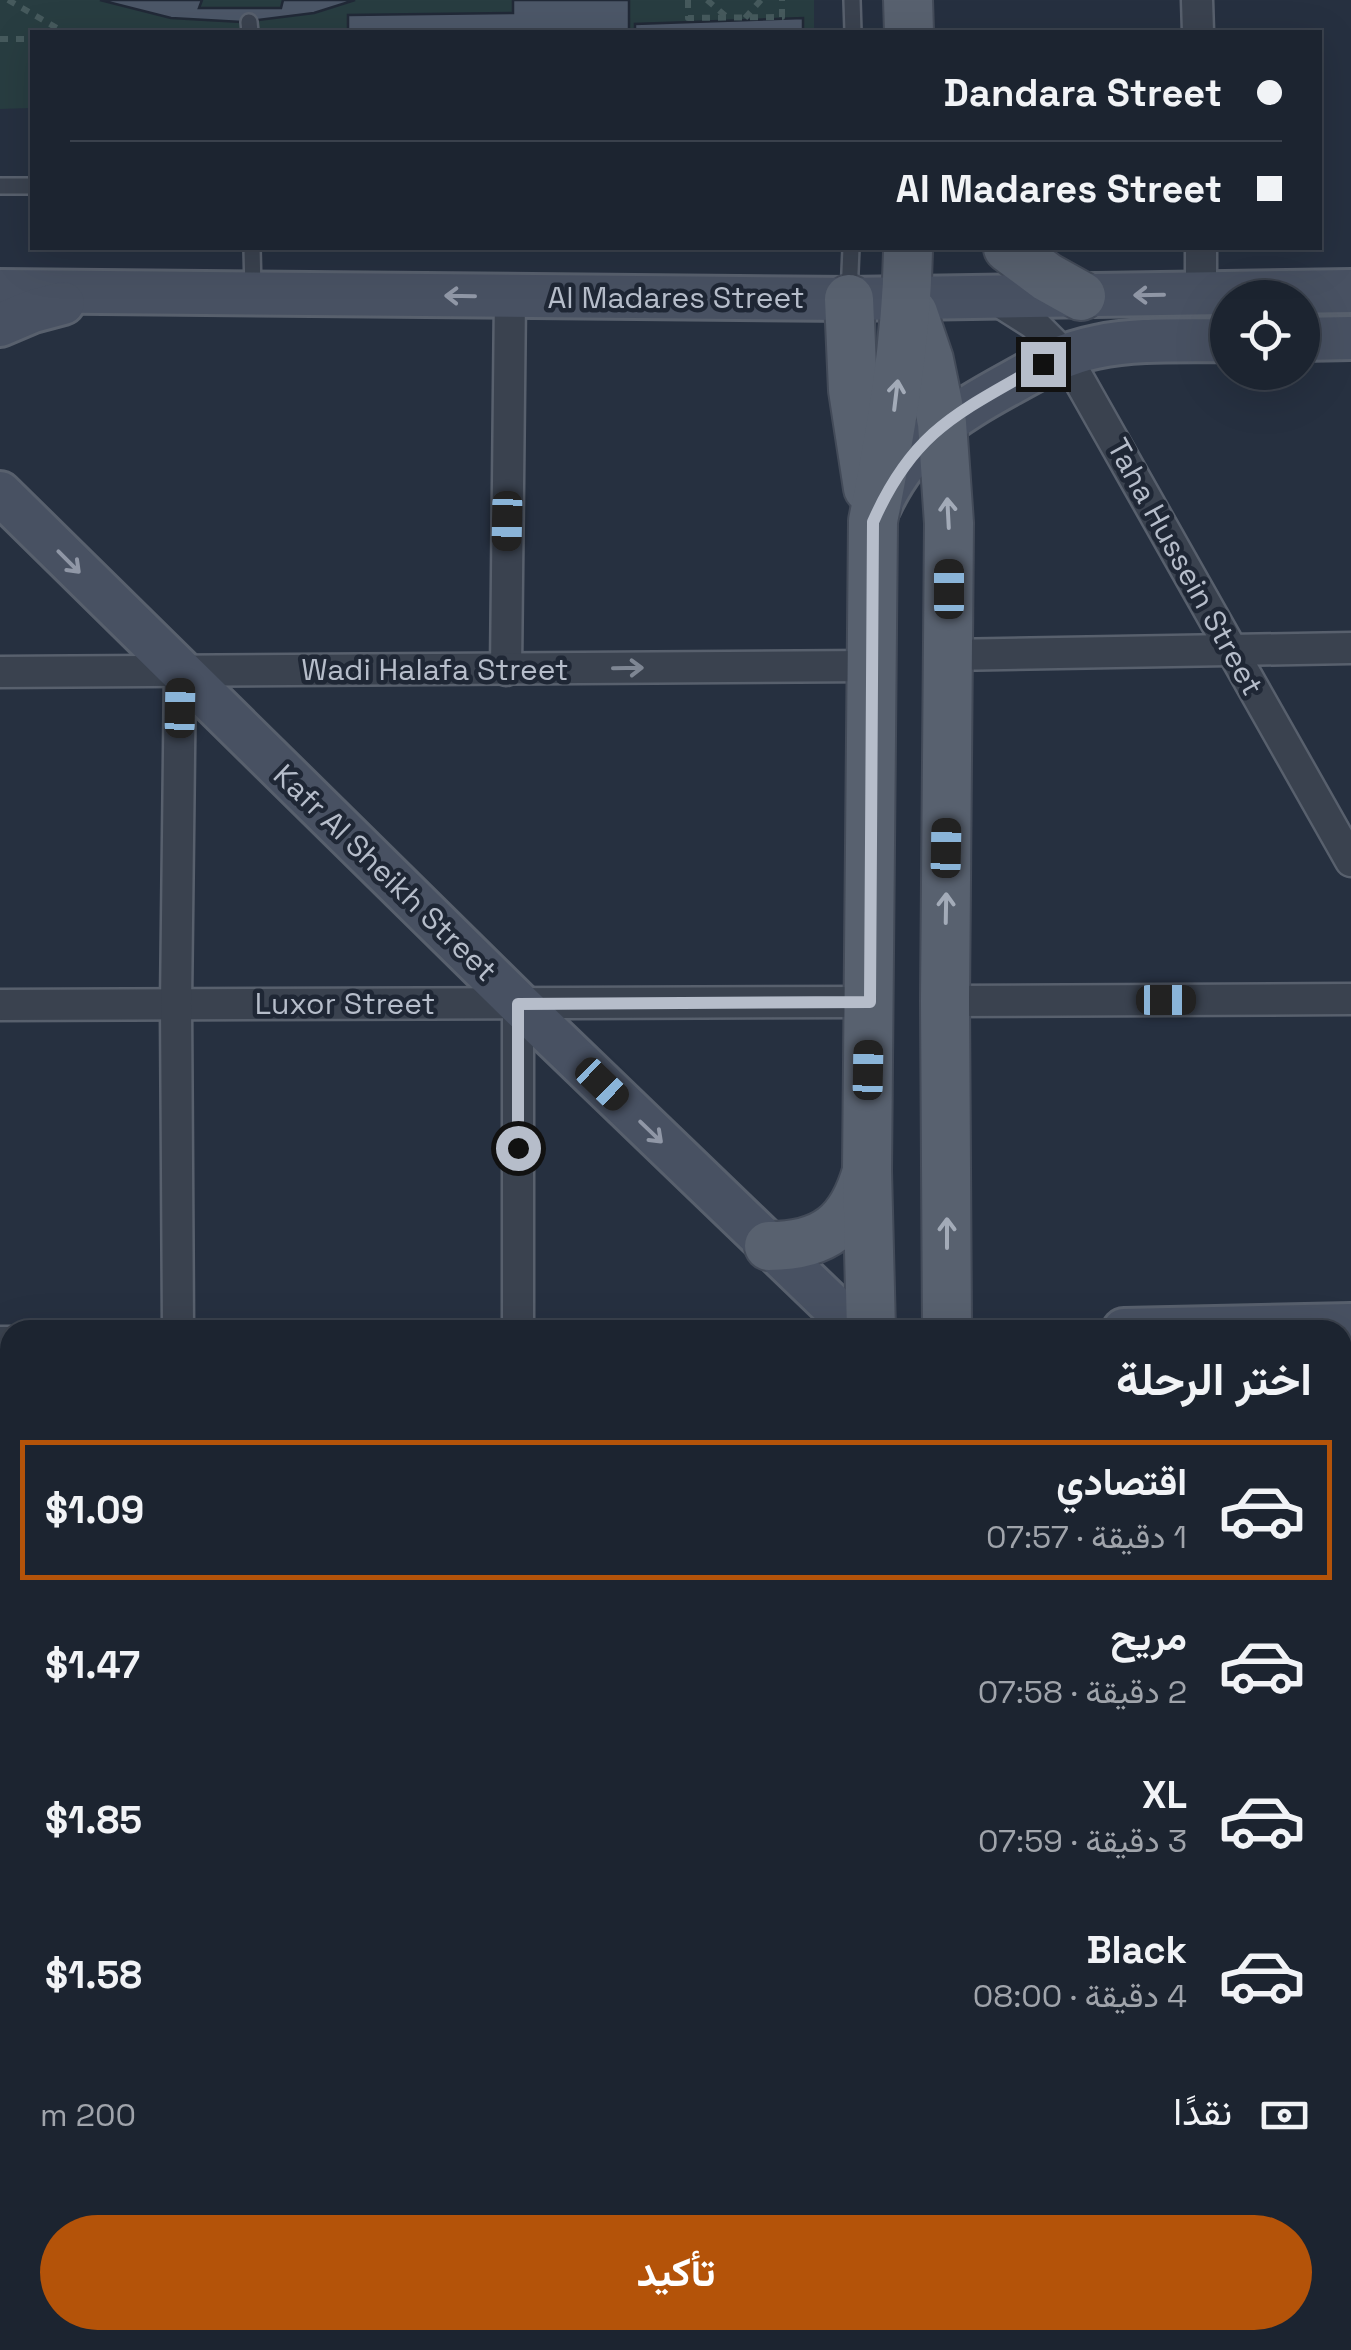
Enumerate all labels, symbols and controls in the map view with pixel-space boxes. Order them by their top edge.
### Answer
text: Dandara Street [944,69,1222,117]
text: Al Madares Street [896,165,1222,213]
street label: Al Madares Street [547,278,805,317]
map controls [1210,280,1320,390]
button: locate [1210,280,1320,390]
one-way arrow [1133,285,1165,304]
one-way arrow [445,287,477,306]
route end [1021,342,1066,387]
one-way arrow [887,379,906,411]
street label: Taha Hussein Street [1099,431,1272,702]
car [491,491,523,551]
one-way arrow [938,497,957,529]
one-way arrow [57,549,81,573]
car [934,559,964,619]
street label: Wadi Halafa Street [301,650,569,689]
one-way arrow [611,659,643,678]
car [164,678,196,738]
street label: Kafr Al Sheikh Street [265,756,505,990]
car [930,818,962,878]
one-way arrow [936,892,956,924]
street label: Luxor Street [255,984,435,1023]
car [1136,985,1196,1015]
car [852,1040,884,1100]
car [570,1052,634,1116]
one-way arrow [639,1120,663,1144]
route start [496,1126,541,1171]
one-way arrow [937,1217,956,1249]
text: اختر الرحلة [1116,1351,1312,1408]
text: اقتصادي [1056,1458,1187,1506]
icon: car [1217,1465,1307,1555]
text: $1.09 [45,1486,144,1534]
text: 1 دقيقة · 07:57 [986,1517,1187,1557]
text: مريح [1111,1613,1187,1661]
icon: car [1217,1620,1307,1710]
text: $1.47 [45,1641,140,1689]
text: 2 دقيقة · 07:58 [978,1672,1187,1712]
text: XL [1142,1771,1187,1819]
icon: car [1217,1775,1307,1865]
text: $1.85 [45,1796,142,1844]
text: 3 دقيقة · 07:59 [978,1821,1187,1861]
text: Black [1086,1926,1187,1974]
icon: car [1217,1930,1307,2020]
text: $1.58 [45,1951,142,1999]
text: 4 دقيقة · 08:00 [973,1976,1187,2016]
text: نقدًا [1173,2088,1232,2136]
icon: cash [1257,2088,1312,2143]
text: 200 m [40,2095,136,2135]
button: تأكيد [40,2215,1312,2330]

